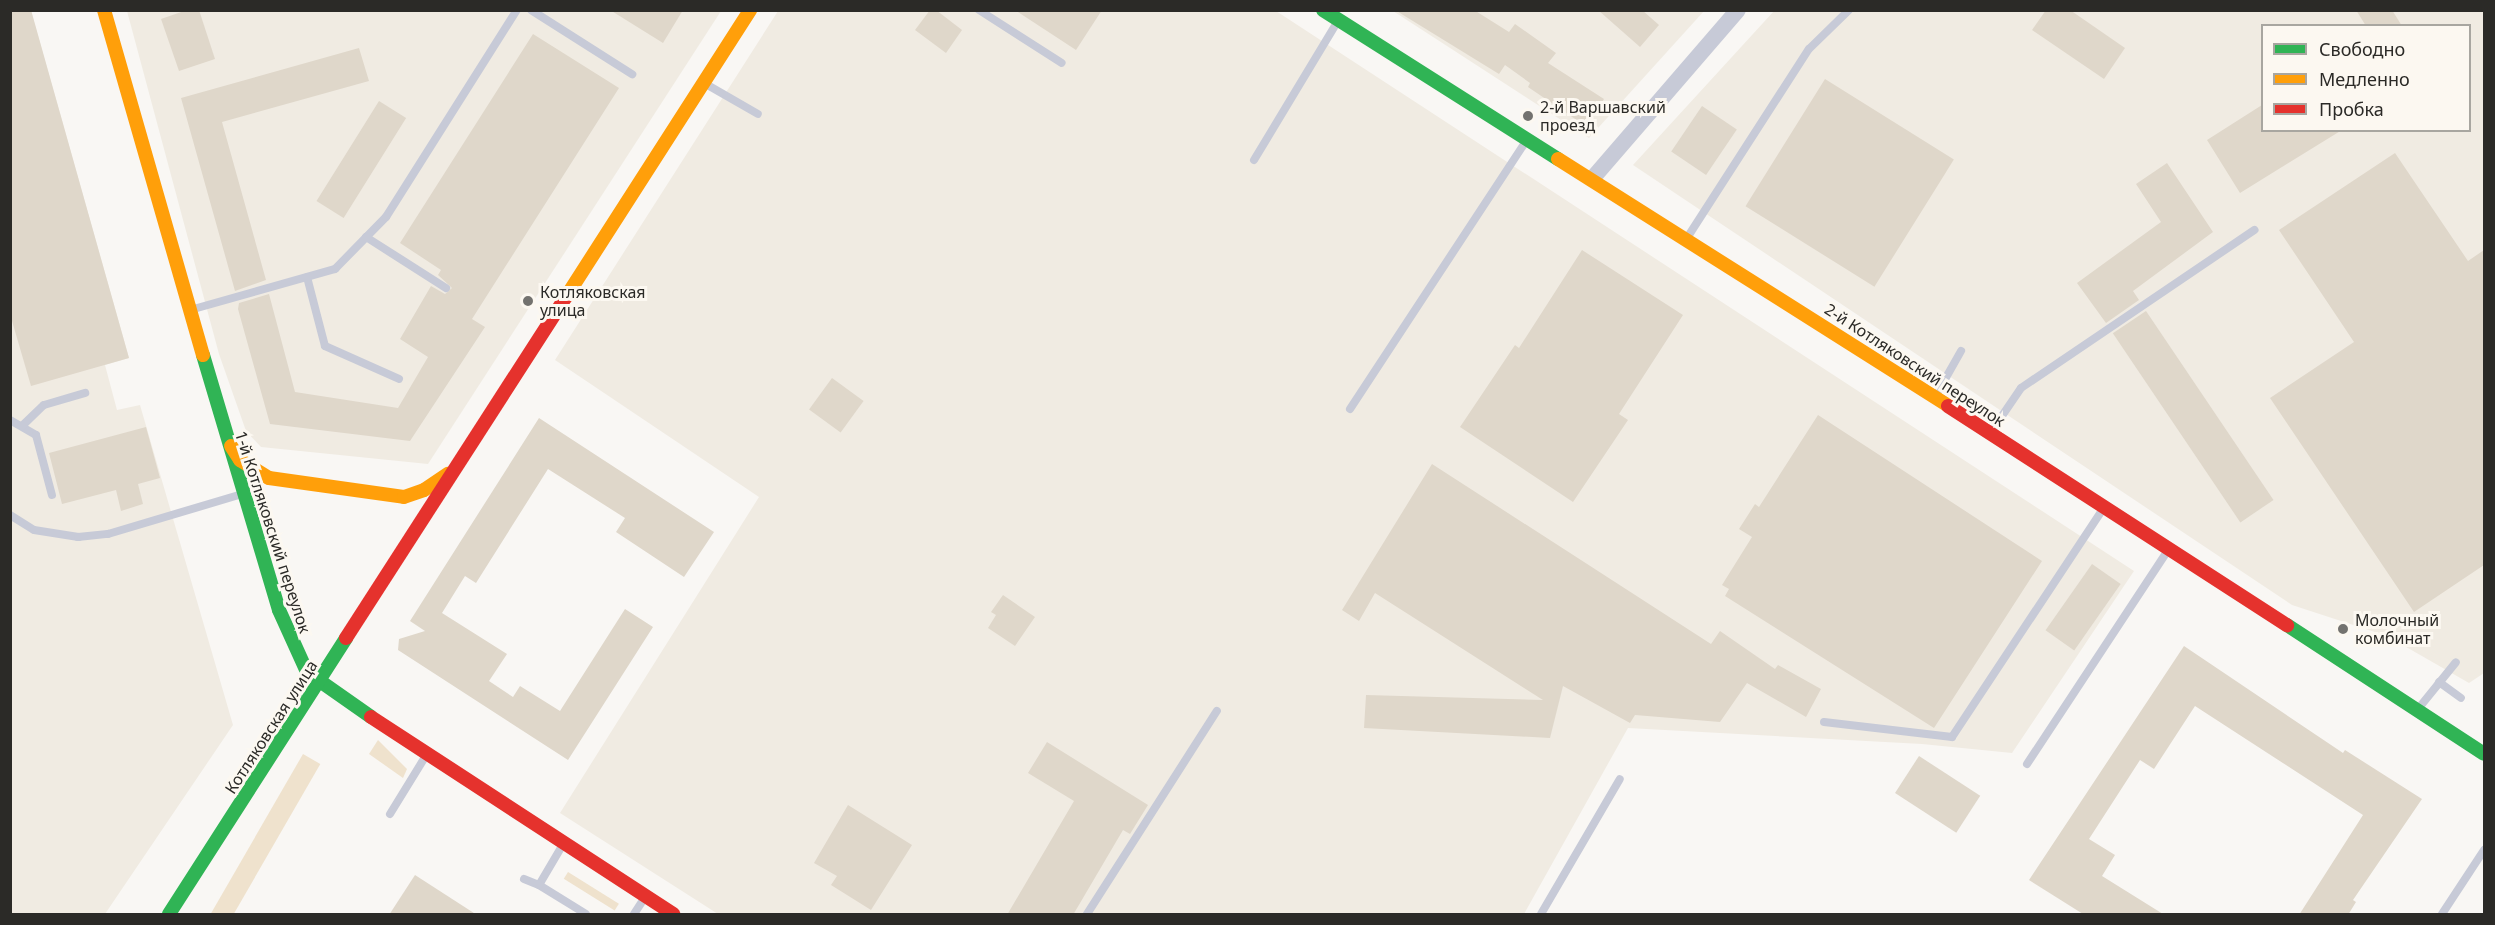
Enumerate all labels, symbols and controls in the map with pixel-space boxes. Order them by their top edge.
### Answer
legend [2261,24,2471,132]
text: Свободно [2319,37,2405,61]
text: Медленно [2319,67,2410,91]
place label: 2-й Варшавский проезд [1540,97,1666,135]
text: Пробка [2319,97,2384,121]
marker: 2-й Варшавский проезд [1521,109,1535,123]
place label: Котляковская улица [540,282,646,320]
marker: Котляковская улица [521,294,535,308]
street label: 2-й Котляковский переулок [1821,299,2009,431]
street label: 1-й Котляковский переулок [231,428,315,636]
place label: Молочный комбинат [2355,610,2439,648]
marker: Молочный комбинат [2336,622,2350,636]
street label: Котляковская улица [221,657,321,797]

